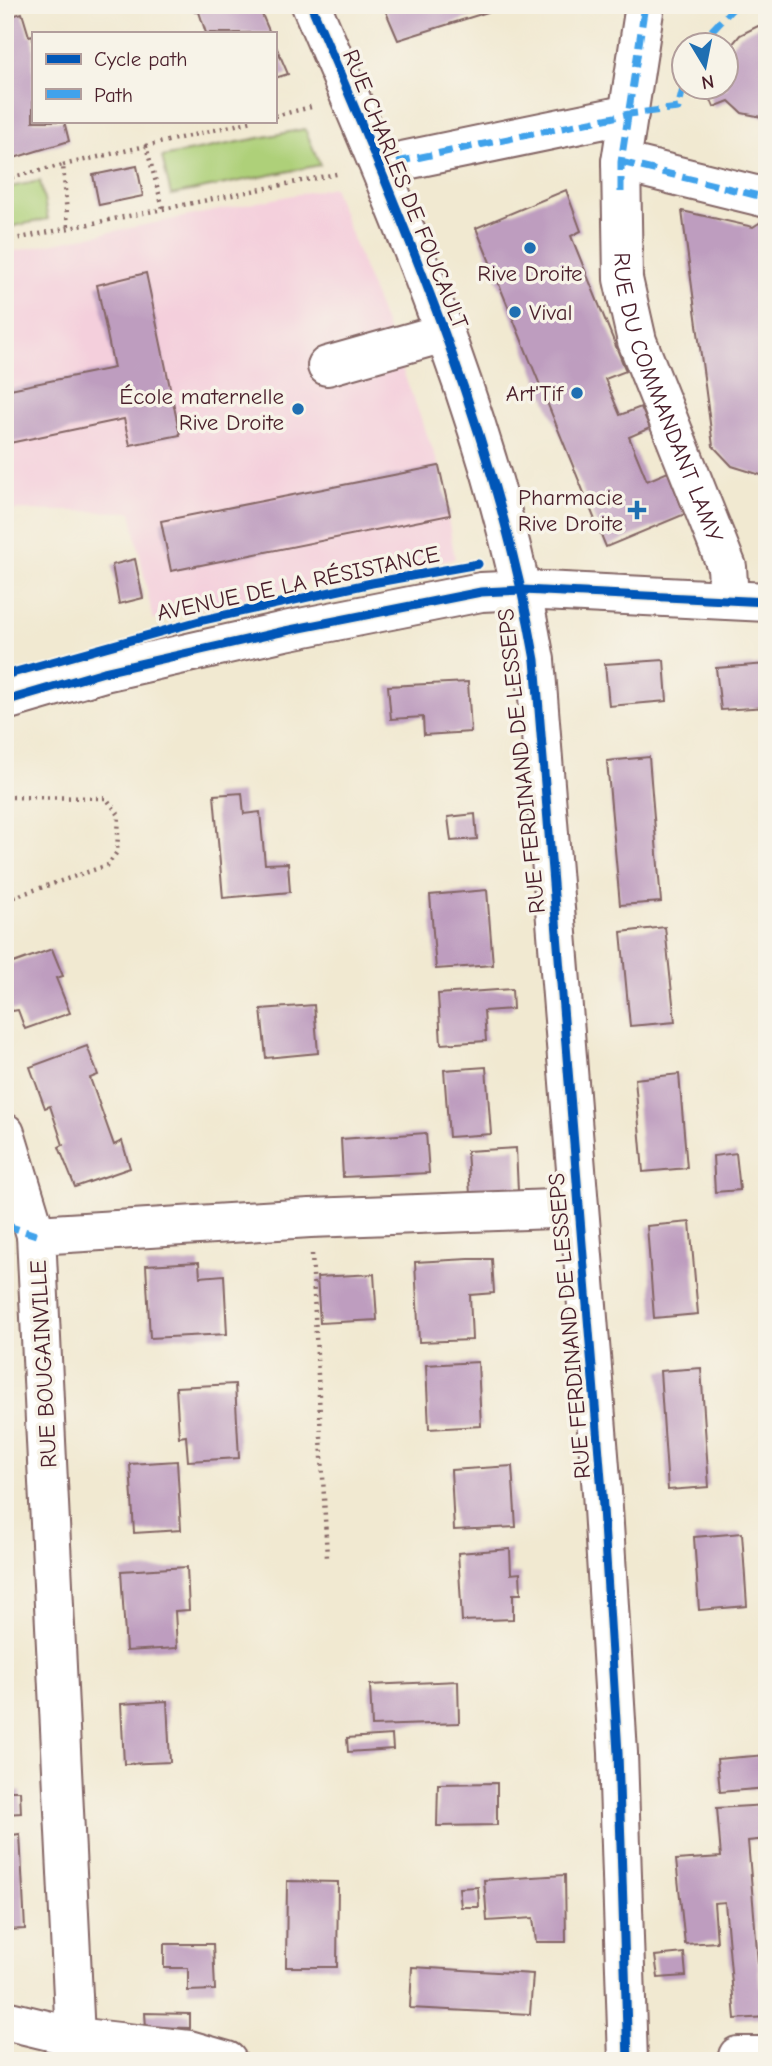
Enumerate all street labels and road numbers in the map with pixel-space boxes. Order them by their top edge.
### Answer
street label: RUE CHARLES DE FOUCAULT [337,46,474,333]
street label: RUE DU COMMANDANT LAMY [609,252,729,547]
street label: AVENUE DE LA RÉSISTANCE [154,540,442,627]
street label: RUE FERDINAND DE LESSEPS [492,607,551,915]
street label: RUE FERDINAND DE LESSEPS [543,1172,596,1480]
street label: RUE BOUGAINVILLE [25,1259,62,1469]

